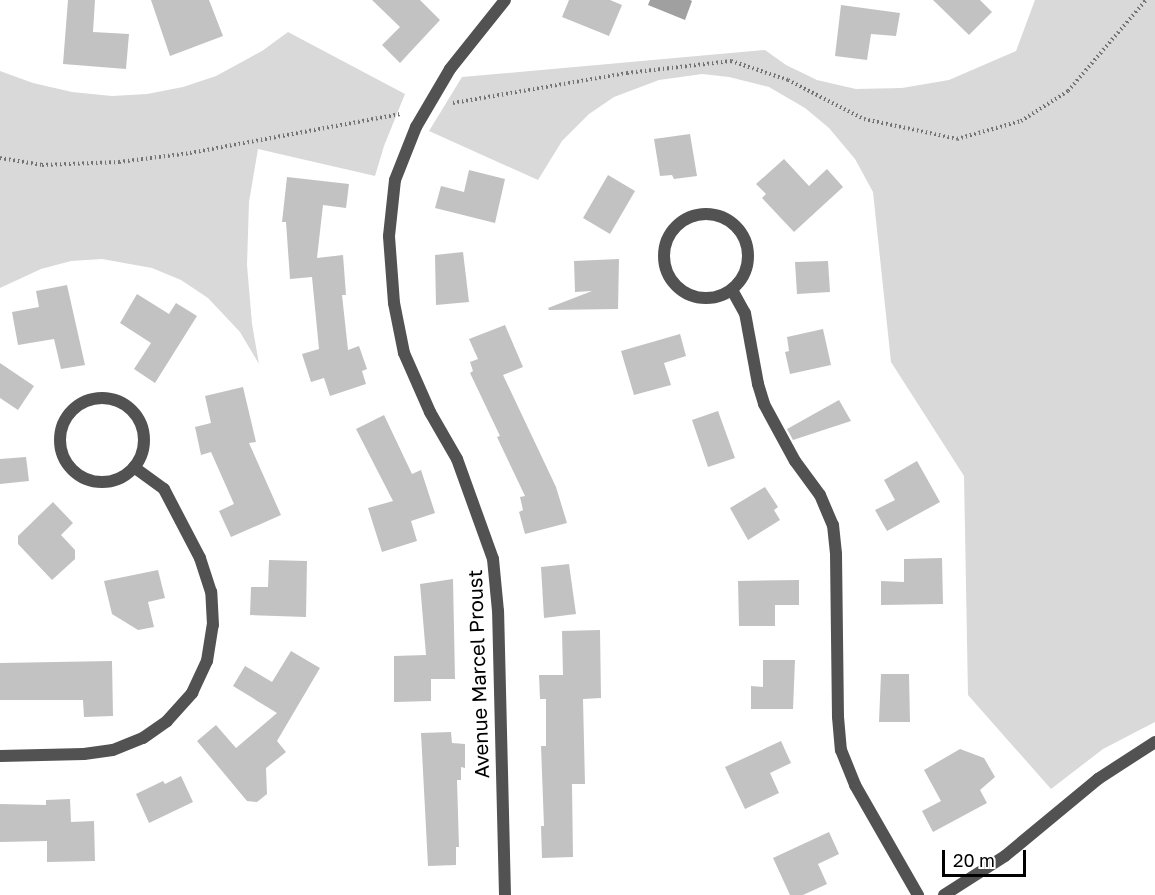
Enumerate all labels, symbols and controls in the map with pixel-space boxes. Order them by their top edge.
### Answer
street label: Avenue Marcel Proust [462,569,494,779]
scale bar [945,838,1029,876]
text: 20 m [953,849,995,871]

